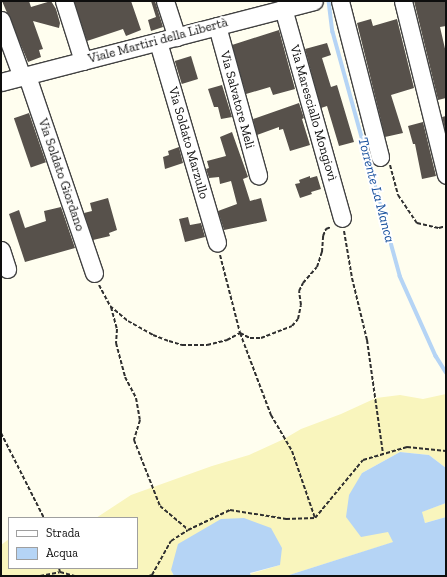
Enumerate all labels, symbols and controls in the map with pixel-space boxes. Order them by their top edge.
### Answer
street label: Viale Martiri della Libertà [86,15,230,67]
street label: Via Maresciallo Mongiovì [286,43,340,183]
street label: Via Salvatore Meli [216,49,258,151]
street label: Via Soldato Marzullo [165,85,211,201]
street label: Via Soldato Giordano [34,117,88,233]
water label: Torrente La Manca [354,136,398,244]
legend [8,517,138,569]
text: Strada [46,526,80,540]
text: Acqua [46,546,78,560]

